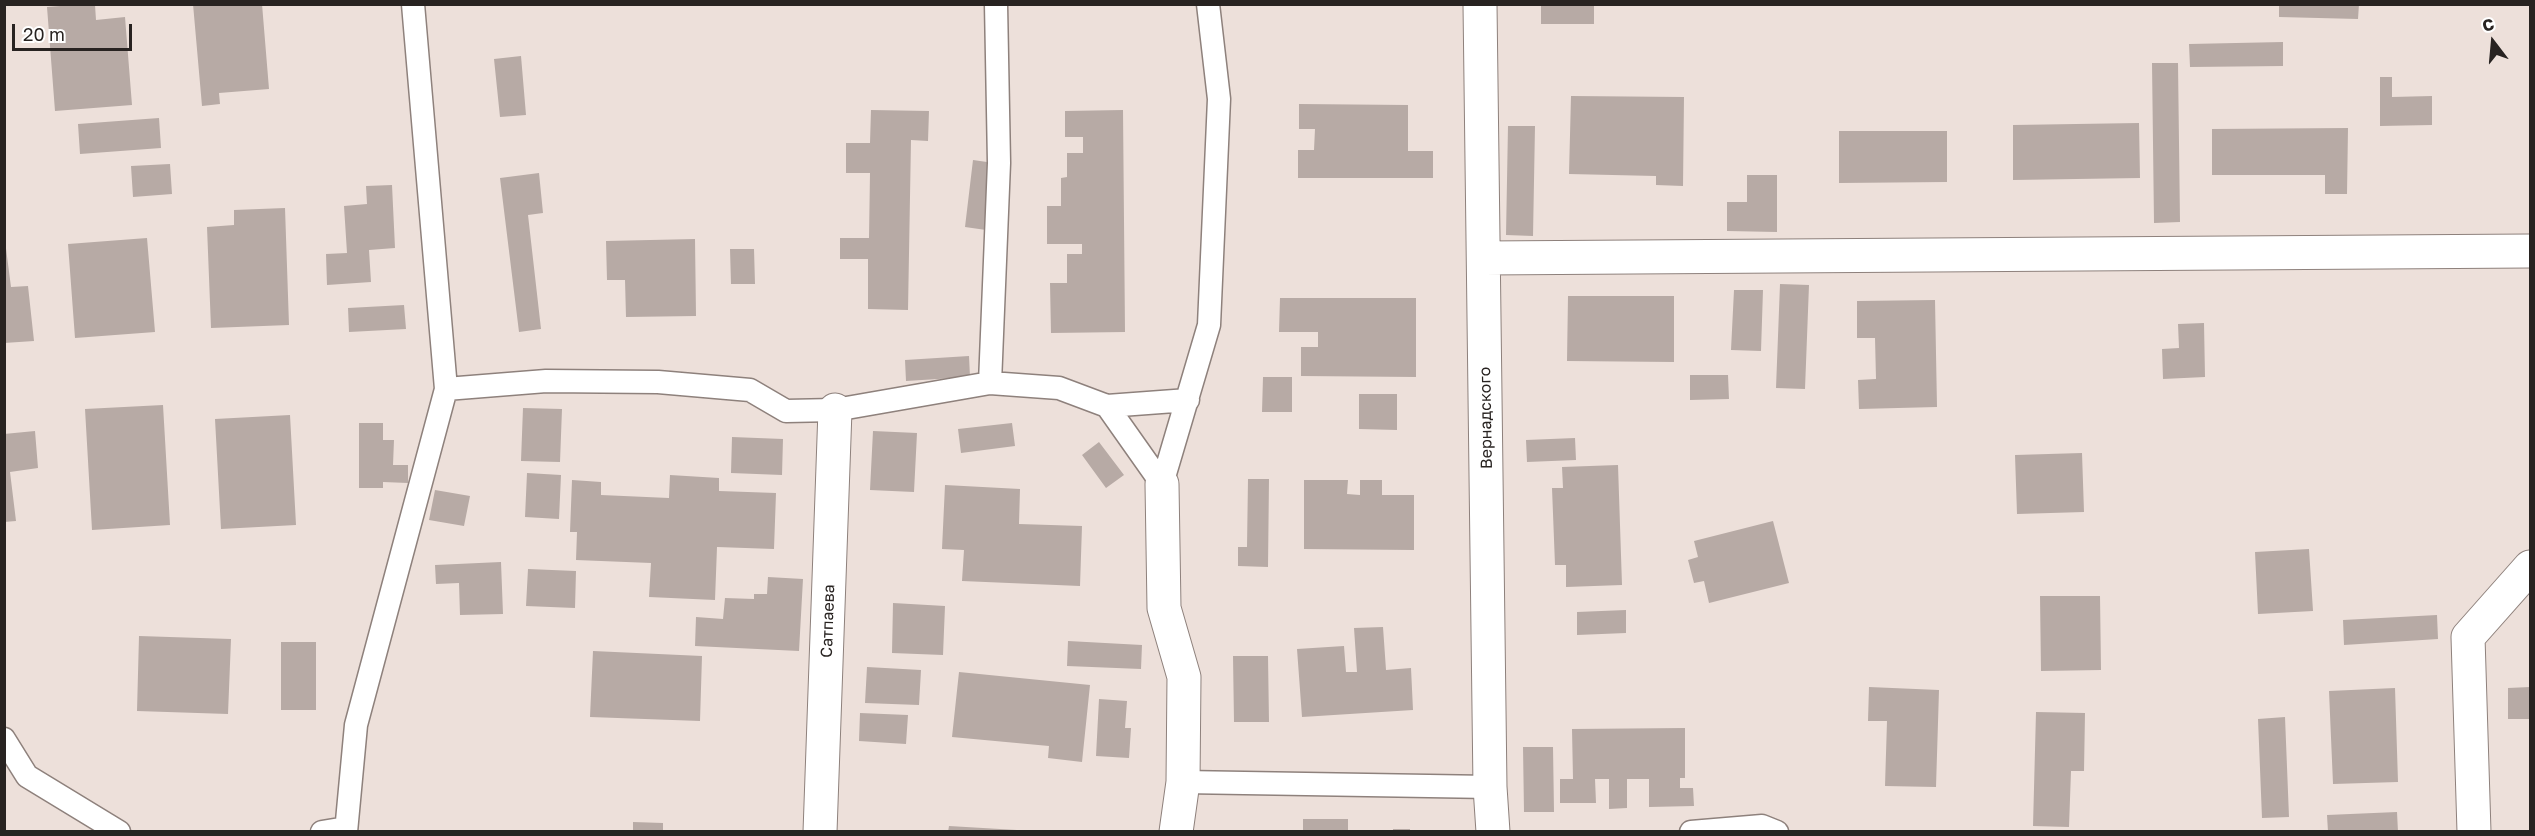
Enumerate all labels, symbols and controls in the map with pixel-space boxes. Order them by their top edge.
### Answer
scale bar [15,12,135,50]
north arrow [2463,12,2523,72]
text: С [2480,14,2496,36]
text: 20 m [23,23,65,45]
street label: Вернадского [1476,367,1496,469]
street label: Сатпаева [817,584,839,658]

